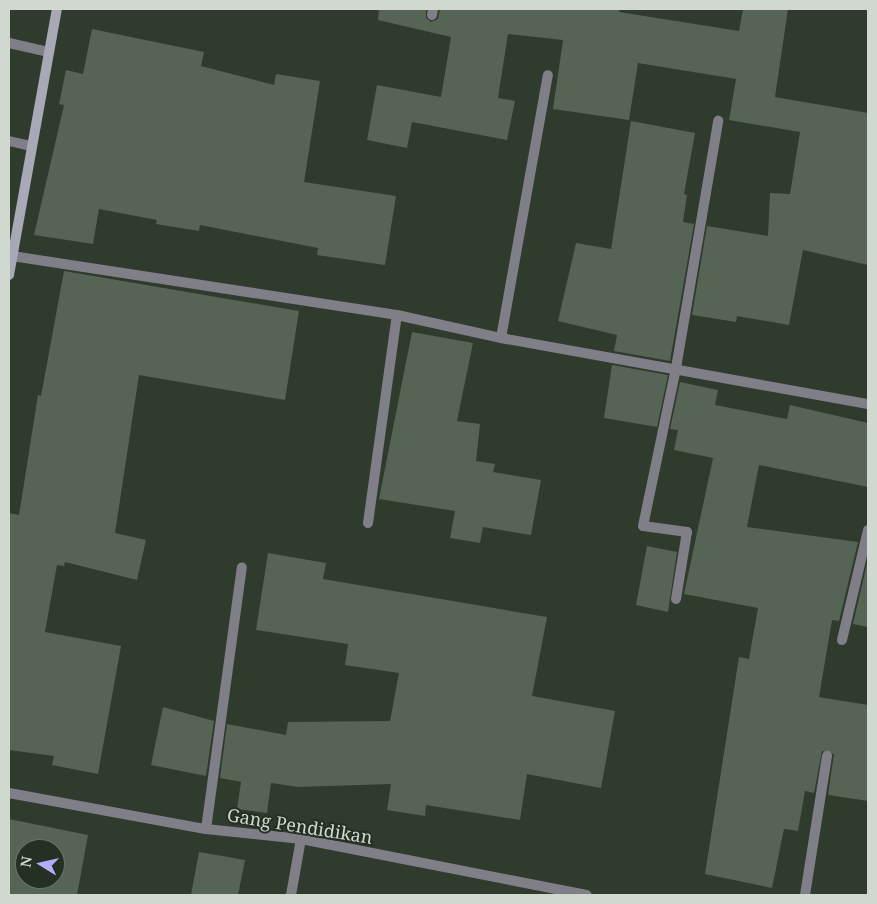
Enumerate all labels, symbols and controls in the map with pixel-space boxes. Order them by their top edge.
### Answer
street label: Gang Pendidikan [226,804,374,848]
north arrow [15,839,65,889]
text: N [15,855,36,869]

